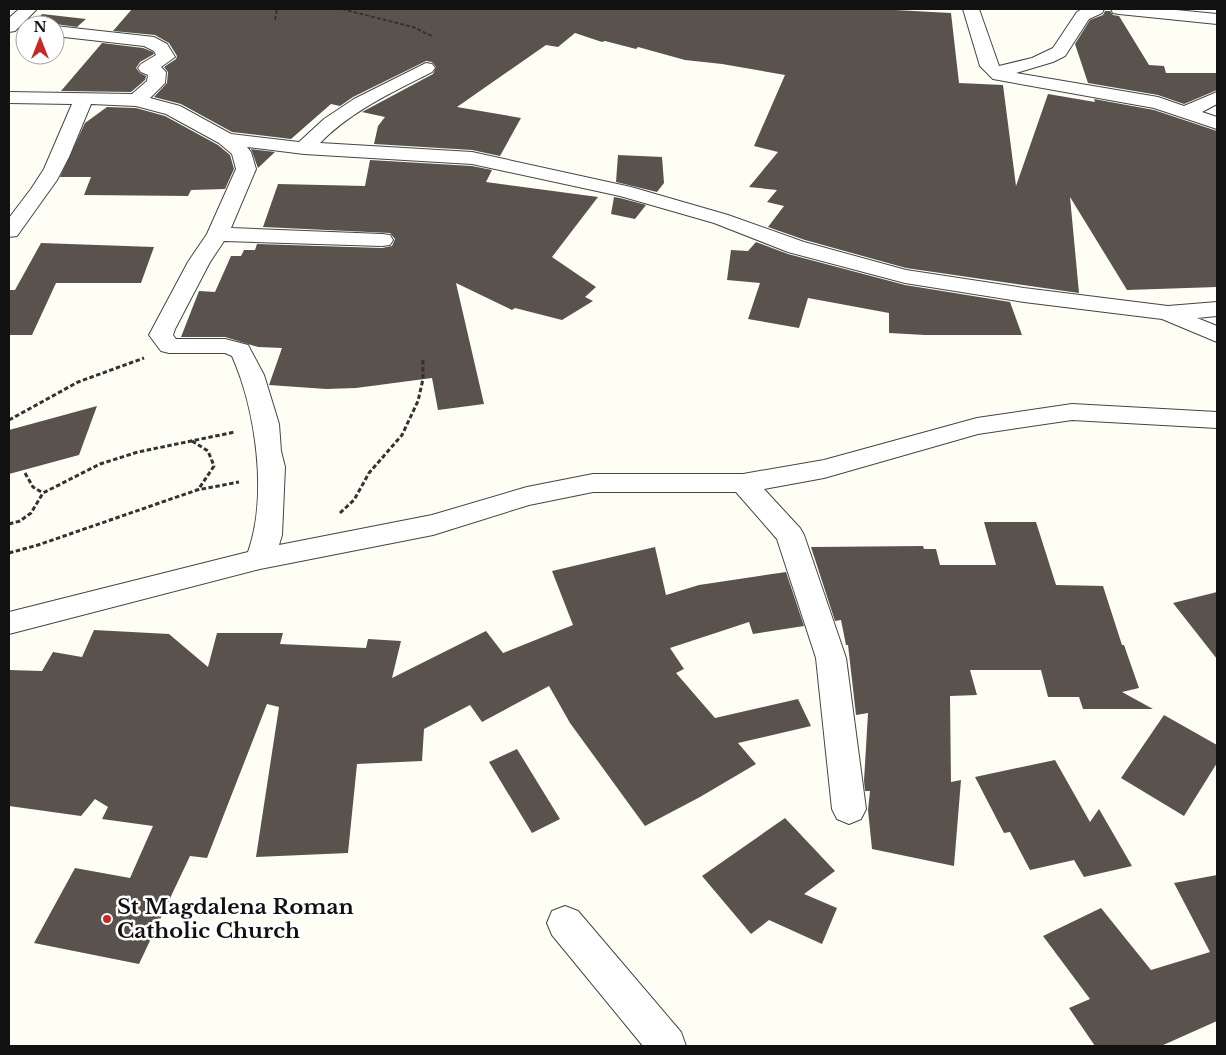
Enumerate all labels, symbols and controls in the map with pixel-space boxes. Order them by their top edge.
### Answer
north arrow [15,15,65,65]
text: N [33,18,47,36]
place label: St Magdalena Roman Catholic Church [117,894,354,944]
marker: St Magdalena Roman Catholic Church [101,913,113,925]

